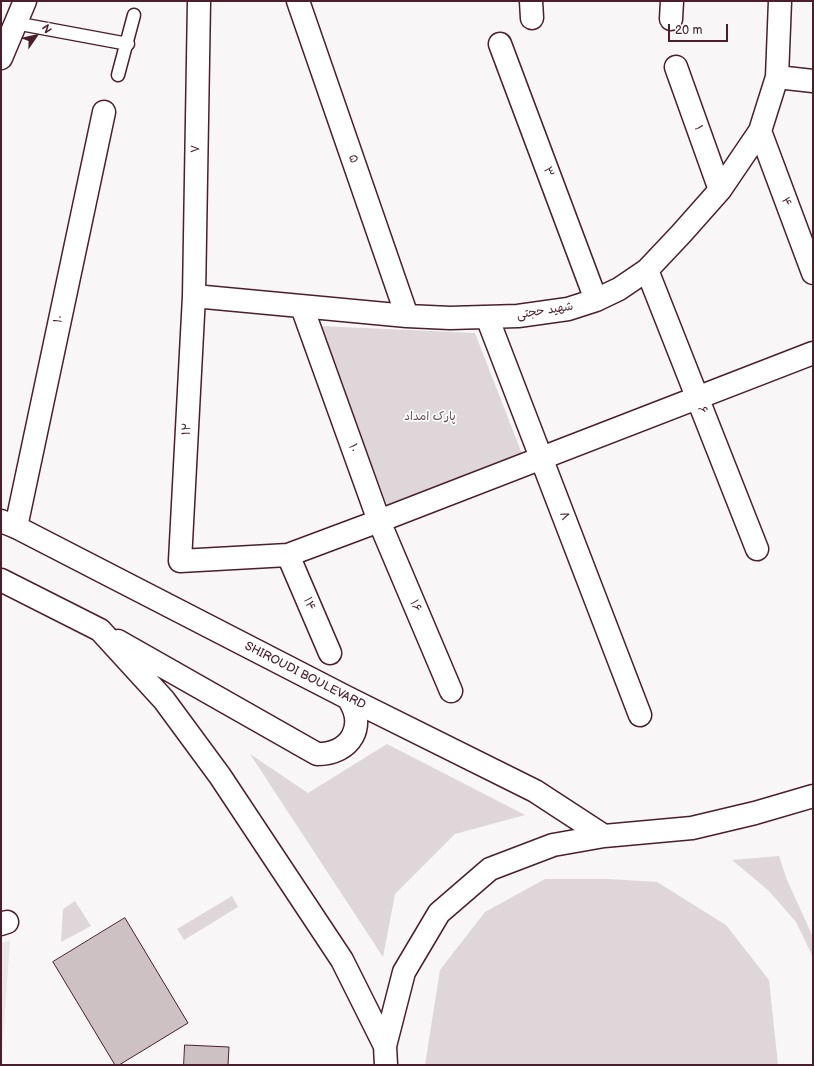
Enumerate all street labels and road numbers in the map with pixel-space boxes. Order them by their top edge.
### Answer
street label: ۱ [690,123,706,133]
street label: ۷ [189,145,203,153]
street label: ۵ [345,153,361,165]
street label: ۳ [540,165,556,179]
street label: ۴ [778,195,794,209]
street label: شهید حجتی [516,299,574,323]
street label: ۱۰ [51,313,67,325]
street label: ۶ [694,404,710,416]
street label: ۱۲ [179,422,195,436]
street label: ۱۰ [345,442,361,454]
street label: ۸ [556,509,572,523]
street label: ۱۴ [300,595,318,613]
street label: ۱۶ [406,598,424,614]
street label: SHIROUDI BOULEVARD [242,639,368,713]

